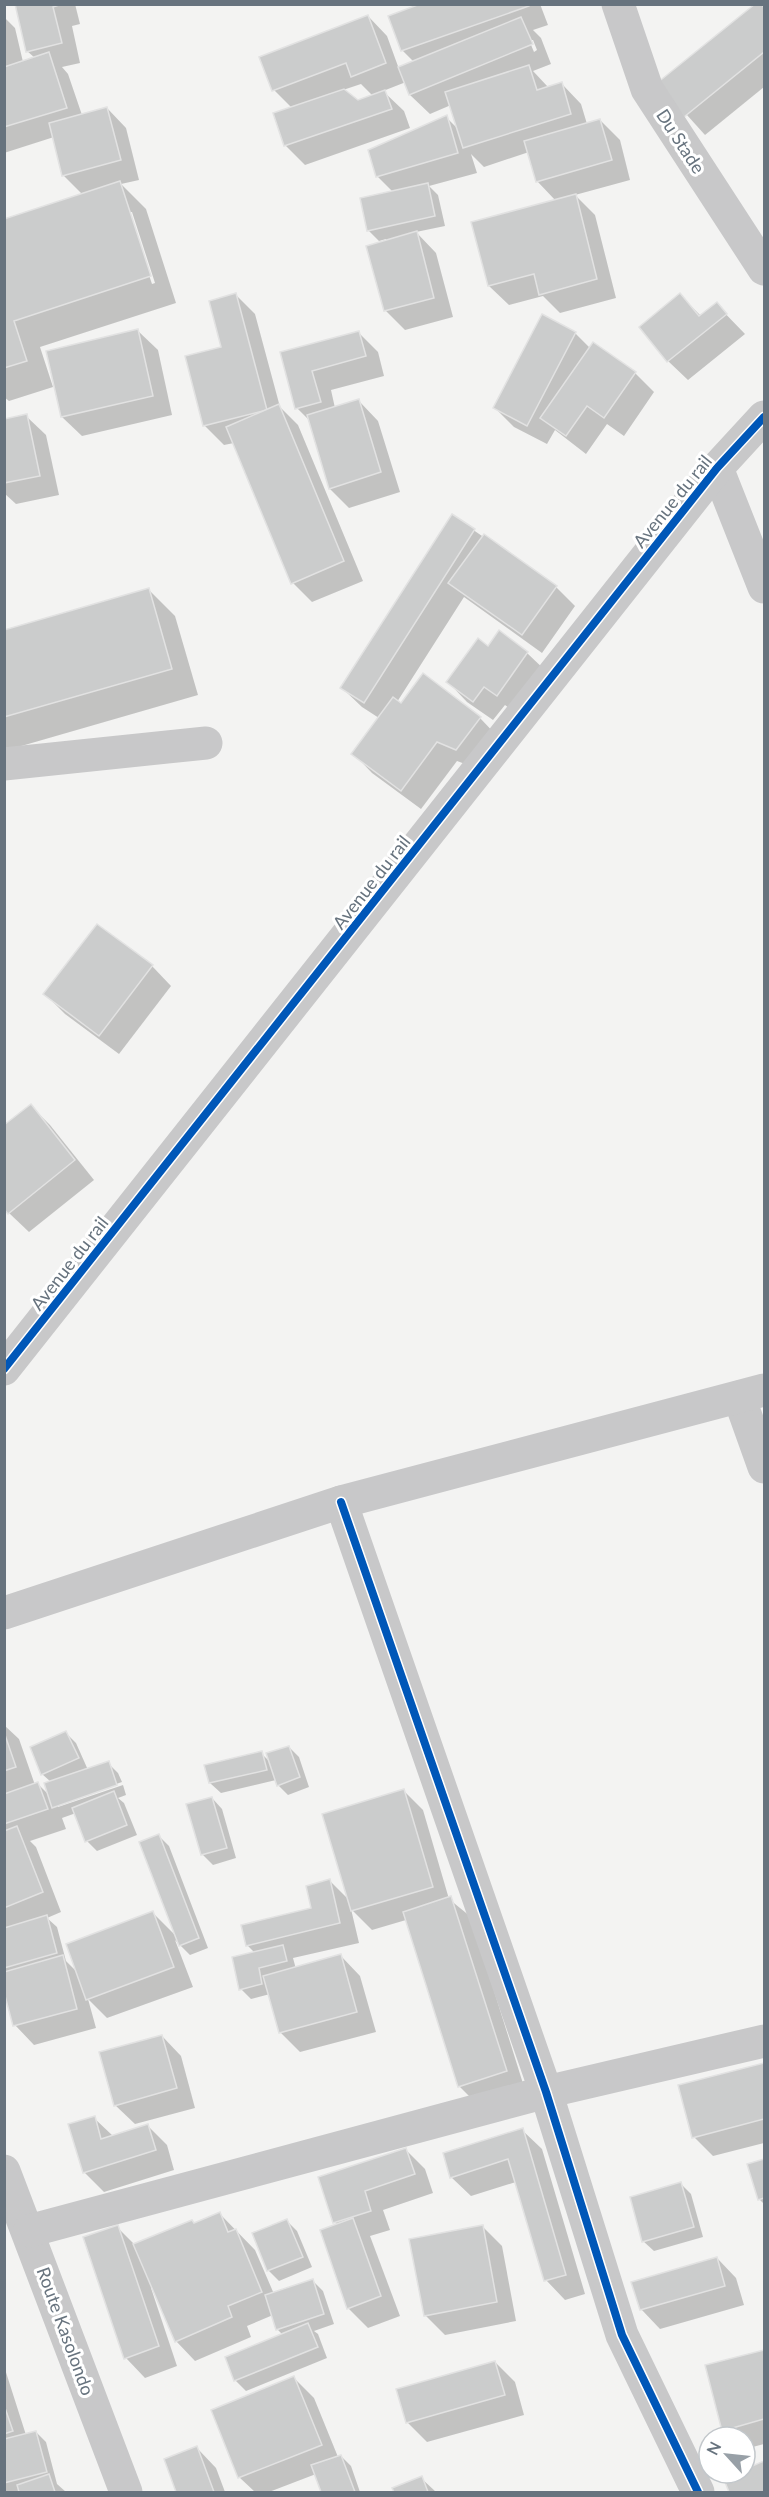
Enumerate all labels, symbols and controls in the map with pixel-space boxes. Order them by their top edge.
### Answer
street label: Du Stade [652,105,710,177]
street label: Avenue du rail [628,450,716,552]
street label: Avenue du rail [328,831,414,933]
street label: Avenue du rail [26,1212,112,1314]
street label: Route Kasolondo [33,2264,99,2398]
north arrow [697,2425,757,2485]
text: N [702,2438,724,2458]

